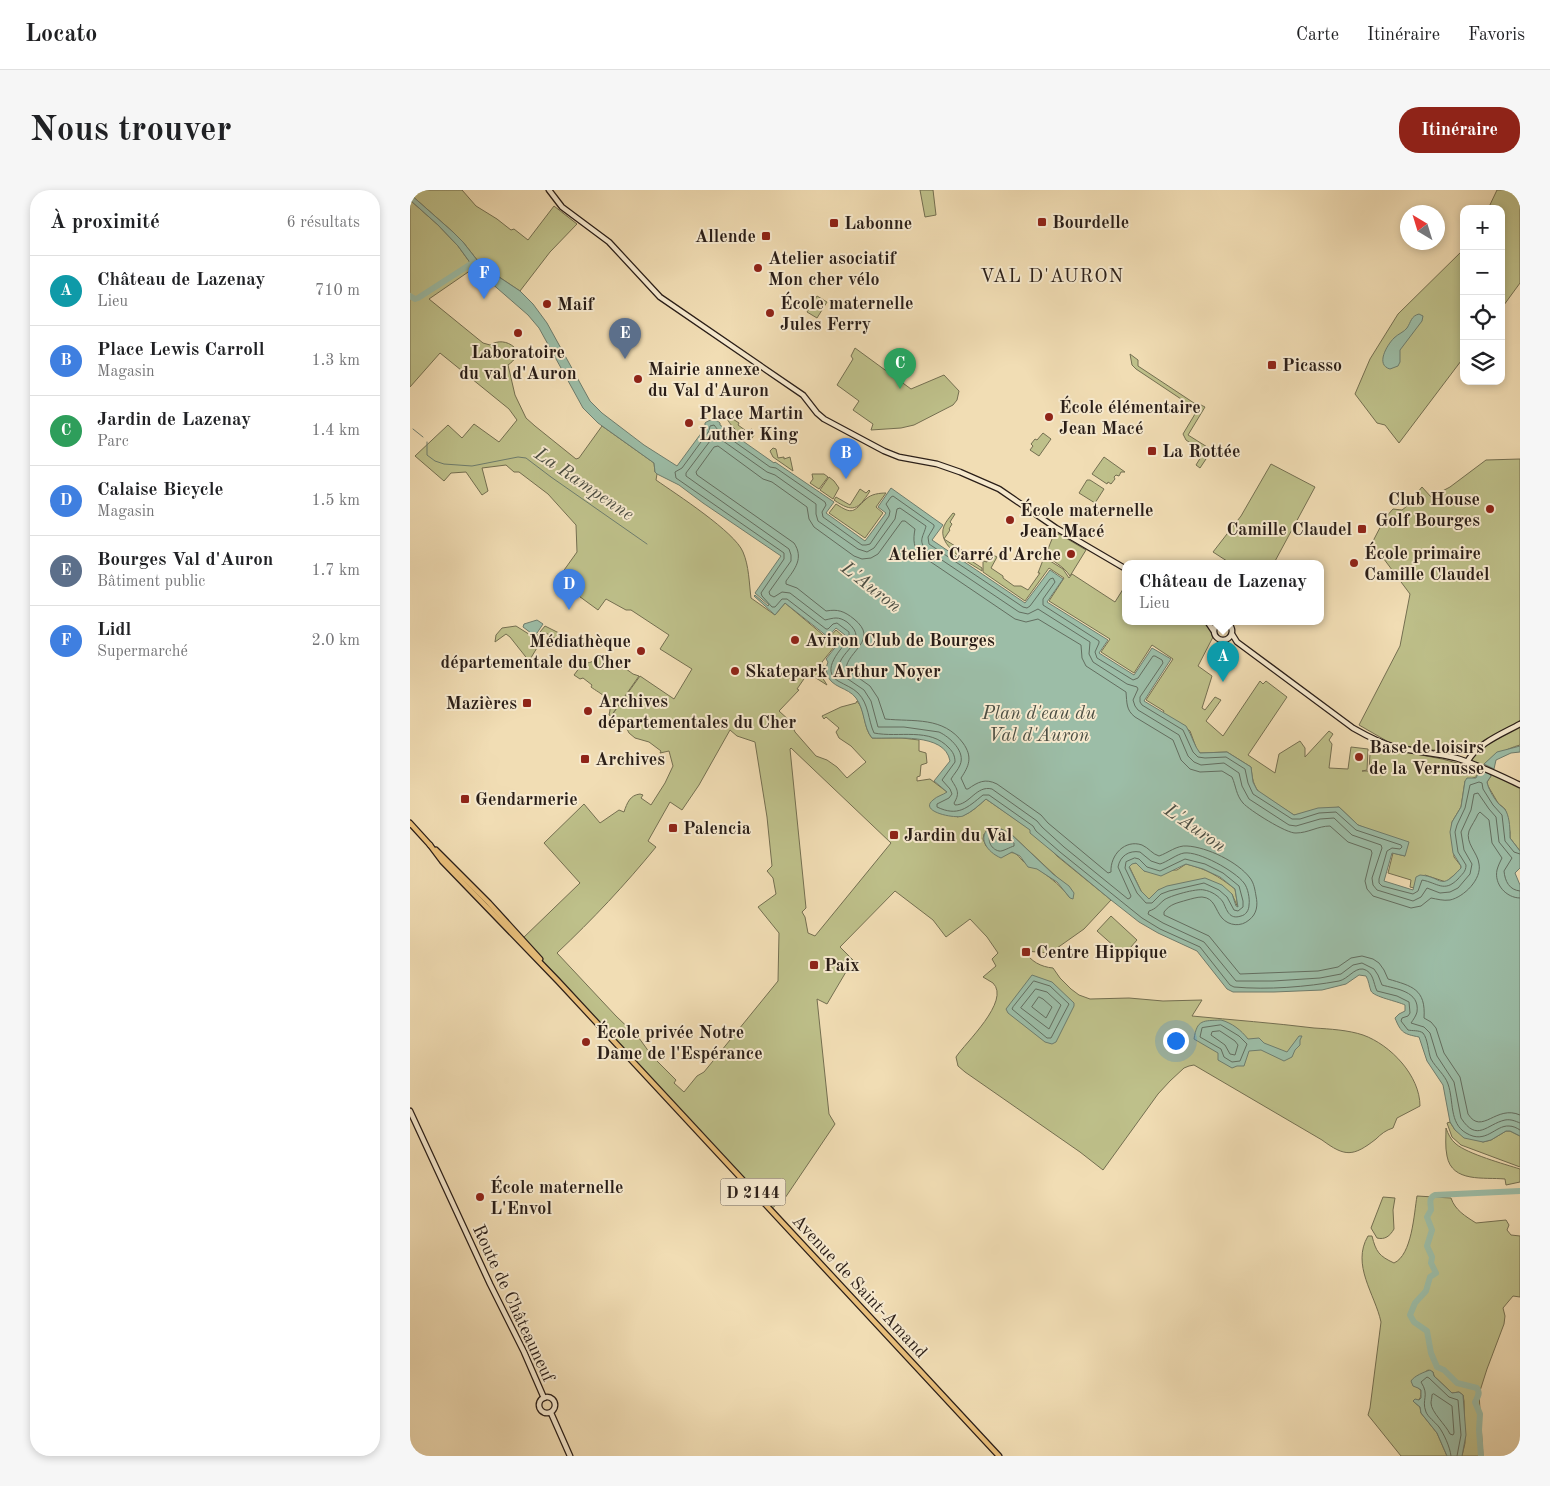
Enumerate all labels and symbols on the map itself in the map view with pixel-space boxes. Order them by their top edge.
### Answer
north arrow [1400,205,1445,250]
place label: Bourdelle [1052,214,1129,232]
place label: Labonne [844,215,912,233]
marker: Bourdelle [1036,216,1048,228]
marker: Labonne [828,217,840,229]
place label: Allende [695,228,756,246]
marker: Allende [760,230,772,242]
place label: Atelier asociatif Mon cher vélo [768,250,898,289]
pin: F [468,258,500,299]
marker: Atelier asociatif Mon cher vélo [752,262,764,274]
district label: VAL D'AURON [980,268,1124,287]
place label: École maternelle Jules Ferry [780,291,914,334]
place label: Maif [557,296,595,314]
marker: Maif [541,298,553,310]
marker: École maternelle Jules Ferry [764,307,776,319]
pin: E [609,318,641,359]
marker: Laboratoire du val d'Auron [512,327,524,339]
place label: Laboratoire du val d'Auron [459,344,577,383]
pin: C [884,348,916,389]
place label: Picasso [1282,357,1342,375]
marker: Picasso [1266,359,1278,371]
place label: Mairie annexe du Val d'Auron [648,361,769,400]
marker: Mairie annexe du Val d'Auron [632,373,644,385]
place label: École élémentaire Jean Macé [1059,395,1201,438]
place label: Place Martin Luther King [699,405,803,444]
marker: École élémentaire Jean Macé [1043,411,1055,423]
marker: Place Martin Luther King [683,417,695,429]
pin: B [830,438,862,479]
place label: La Rottée [1162,443,1241,461]
water label: La Rampenne [530,444,637,525]
marker: La Rottée [1146,445,1158,457]
place label: Club House Golf Bourges [1375,491,1480,530]
place label: École maternelle Jean Macé [1020,498,1154,541]
marker: Club House Golf Bourges [1484,503,1496,515]
marker: École maternelle Jean Macé [1004,514,1016,526]
place label: Camille Claudel [1226,521,1352,539]
marker: Camille Claudel [1356,523,1368,535]
place label: École primaire Camille Claudel [1364,541,1490,584]
place label: Atelier Carré d'Arche [888,546,1061,564]
marker: Atelier Carré d'Arche [1065,548,1077,560]
marker: École primaire Camille Claudel [1348,557,1360,569]
water label: L'Auron [836,558,904,617]
pin: D [553,569,585,610]
place label: Aviron Club de Bourges [805,632,995,650]
place label: Médiathèque départementale du Cher [440,633,631,672]
marker: Aviron Club de Bourges [789,634,801,646]
pin: A [1207,641,1239,682]
marker: Médiathèque départementale du Cher [635,645,647,657]
place label: Skatepark Arthur Noyer [745,663,941,681]
marker: Skatepark Arthur Noyer [729,665,741,677]
place label: Archives départementales du Cher [598,693,796,732]
place label: Mazières [446,695,517,713]
marker: Mazières [521,697,533,709]
marker: Archives départementales du Cher [582,705,594,717]
water label: Plan d'eau du Val d'Auron [981,705,1096,746]
place label: Base de loisirs de la Vernusse [1369,739,1484,778]
place label: Archives [595,751,665,769]
marker: Base de loisirs de la Vernusse [1353,751,1365,763]
marker: Archives [579,753,591,765]
place label: Gendarmerie [475,791,578,809]
marker: Gendarmerie [459,793,471,805]
water label: L'Auron [1160,801,1229,857]
place label: Palencia [683,820,751,838]
marker: Palencia [667,822,679,834]
place label: Jardin du Val [904,827,1013,845]
marker: Jardin du Val [888,829,900,841]
place label: Centre Hippique [1036,944,1167,962]
marker: Centre Hippique [1020,946,1032,958]
place label: Paix [824,957,860,975]
marker: Paix [808,959,820,971]
place label: École privée Notre Dame de l'Espérance [596,1020,763,1063]
your location [1163,1028,1189,1054]
marker: École privée Notre Dame de l'Espérance [580,1036,592,1048]
place label: École maternelle L'Envol [490,1175,624,1218]
road number: D 2144 [720,1179,786,1206]
marker: École maternelle L'Envol [474,1191,486,1203]
street label: Avenue de Saint-Amand [788,1212,930,1362]
street label: Route de Châteauneuf [469,1222,558,1386]

